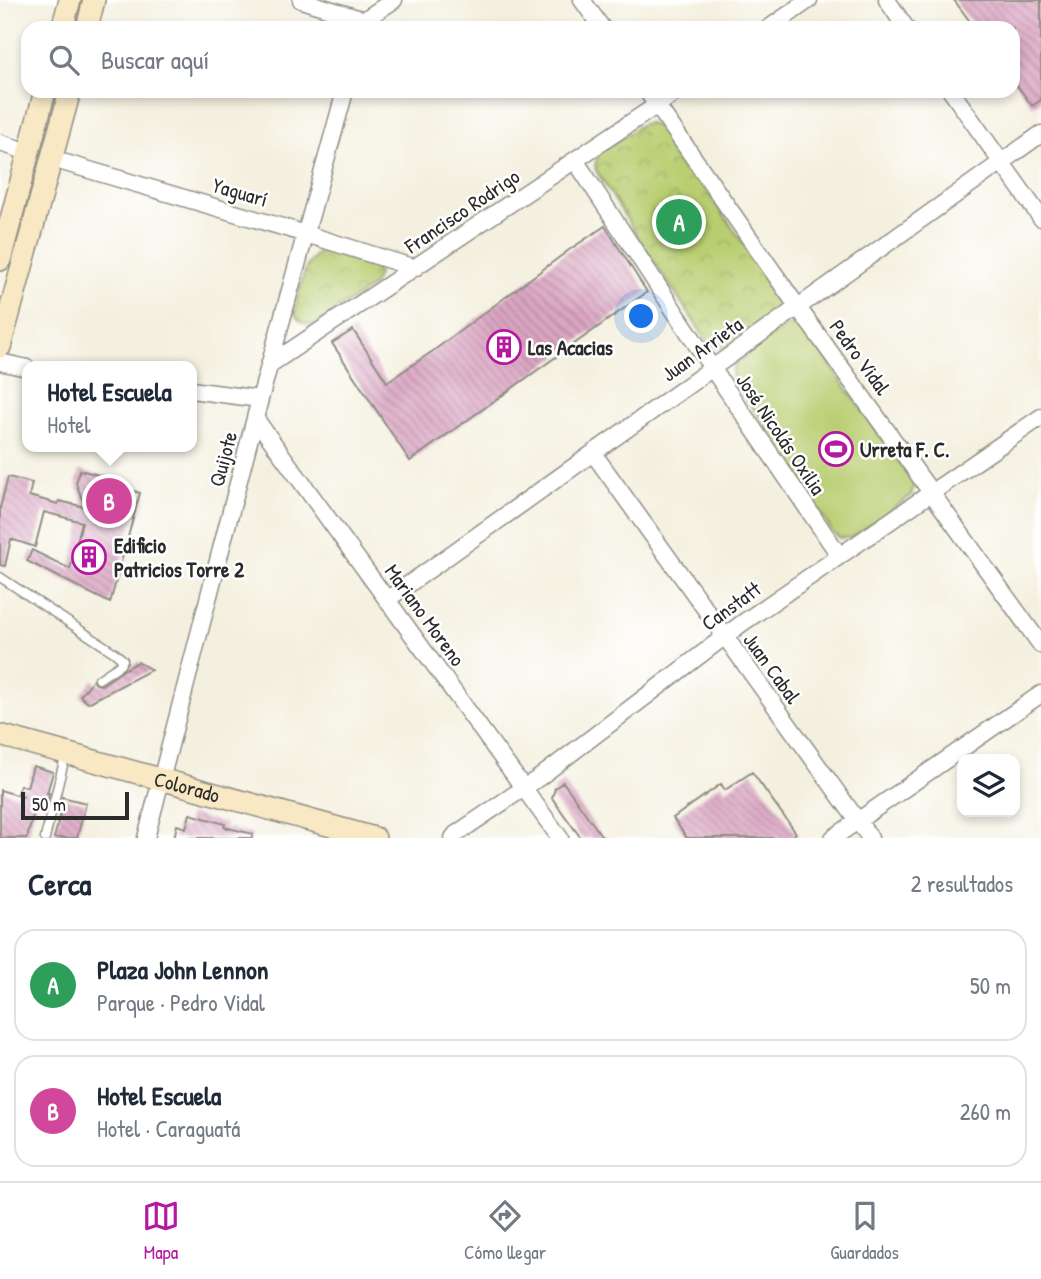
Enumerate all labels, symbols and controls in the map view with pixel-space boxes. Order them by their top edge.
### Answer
search box [21,21,1020,98]
icon: search [45,41,83,79]
text: Buscar aquí [101,42,209,77]
street label: Francisco Rodrigo [398,162,525,261]
street label: Yaguarí [209,170,271,214]
pin: A [656,196,702,248]
your location [624,299,658,333]
street label: Juan Arrieta [656,310,748,388]
street label: Pedro Vidal [823,313,897,401]
building icon: Las Acacias [485,328,523,366]
place label: Las Acacias [528,333,613,362]
popup [22,361,197,452]
street label: José Nicolás Oxilia [730,367,832,501]
text: Hotel Escuela [47,374,172,409]
text: Hotel [47,409,91,440]
street label: Quijote [202,428,244,490]
sports icon: Urreta F. C. [817,430,855,468]
place label: Urreta F. C. [860,435,950,464]
pin: B [86,475,132,527]
place label: Edificio Patricios Torre 2 [114,531,244,584]
building icon: Edificio Patricios Torre 2 [70,538,108,576]
street label: Mariano Moreno [378,558,472,672]
street label: Canstatt [695,574,767,637]
street label: Juan Cabal [736,627,808,710]
map controls [957,754,1020,817]
button: layers [957,754,1020,817]
street label: Colorado [151,764,223,809]
scale bar [21,789,130,821]
text: 50 m [32,791,66,817]
text: Cerca [28,864,91,904]
text: 2 resultados [911,868,1013,899]
text: Plaza John Lennon [97,952,268,987]
text: A [47,970,59,1001]
text: 50 m [970,970,1011,1001]
text: Parque · Pedro Vidal [97,987,265,1018]
text: Hotel Escuela [97,1078,221,1113]
text: B [47,1096,59,1127]
text: 260 m [960,1096,1011,1127]
text: Hotel · Caraguatá [97,1113,240,1144]
tab: Mapa [142,1197,180,1265]
tab: Cómo llegar [464,1197,546,1265]
tab: Guardados [830,1197,899,1265]

